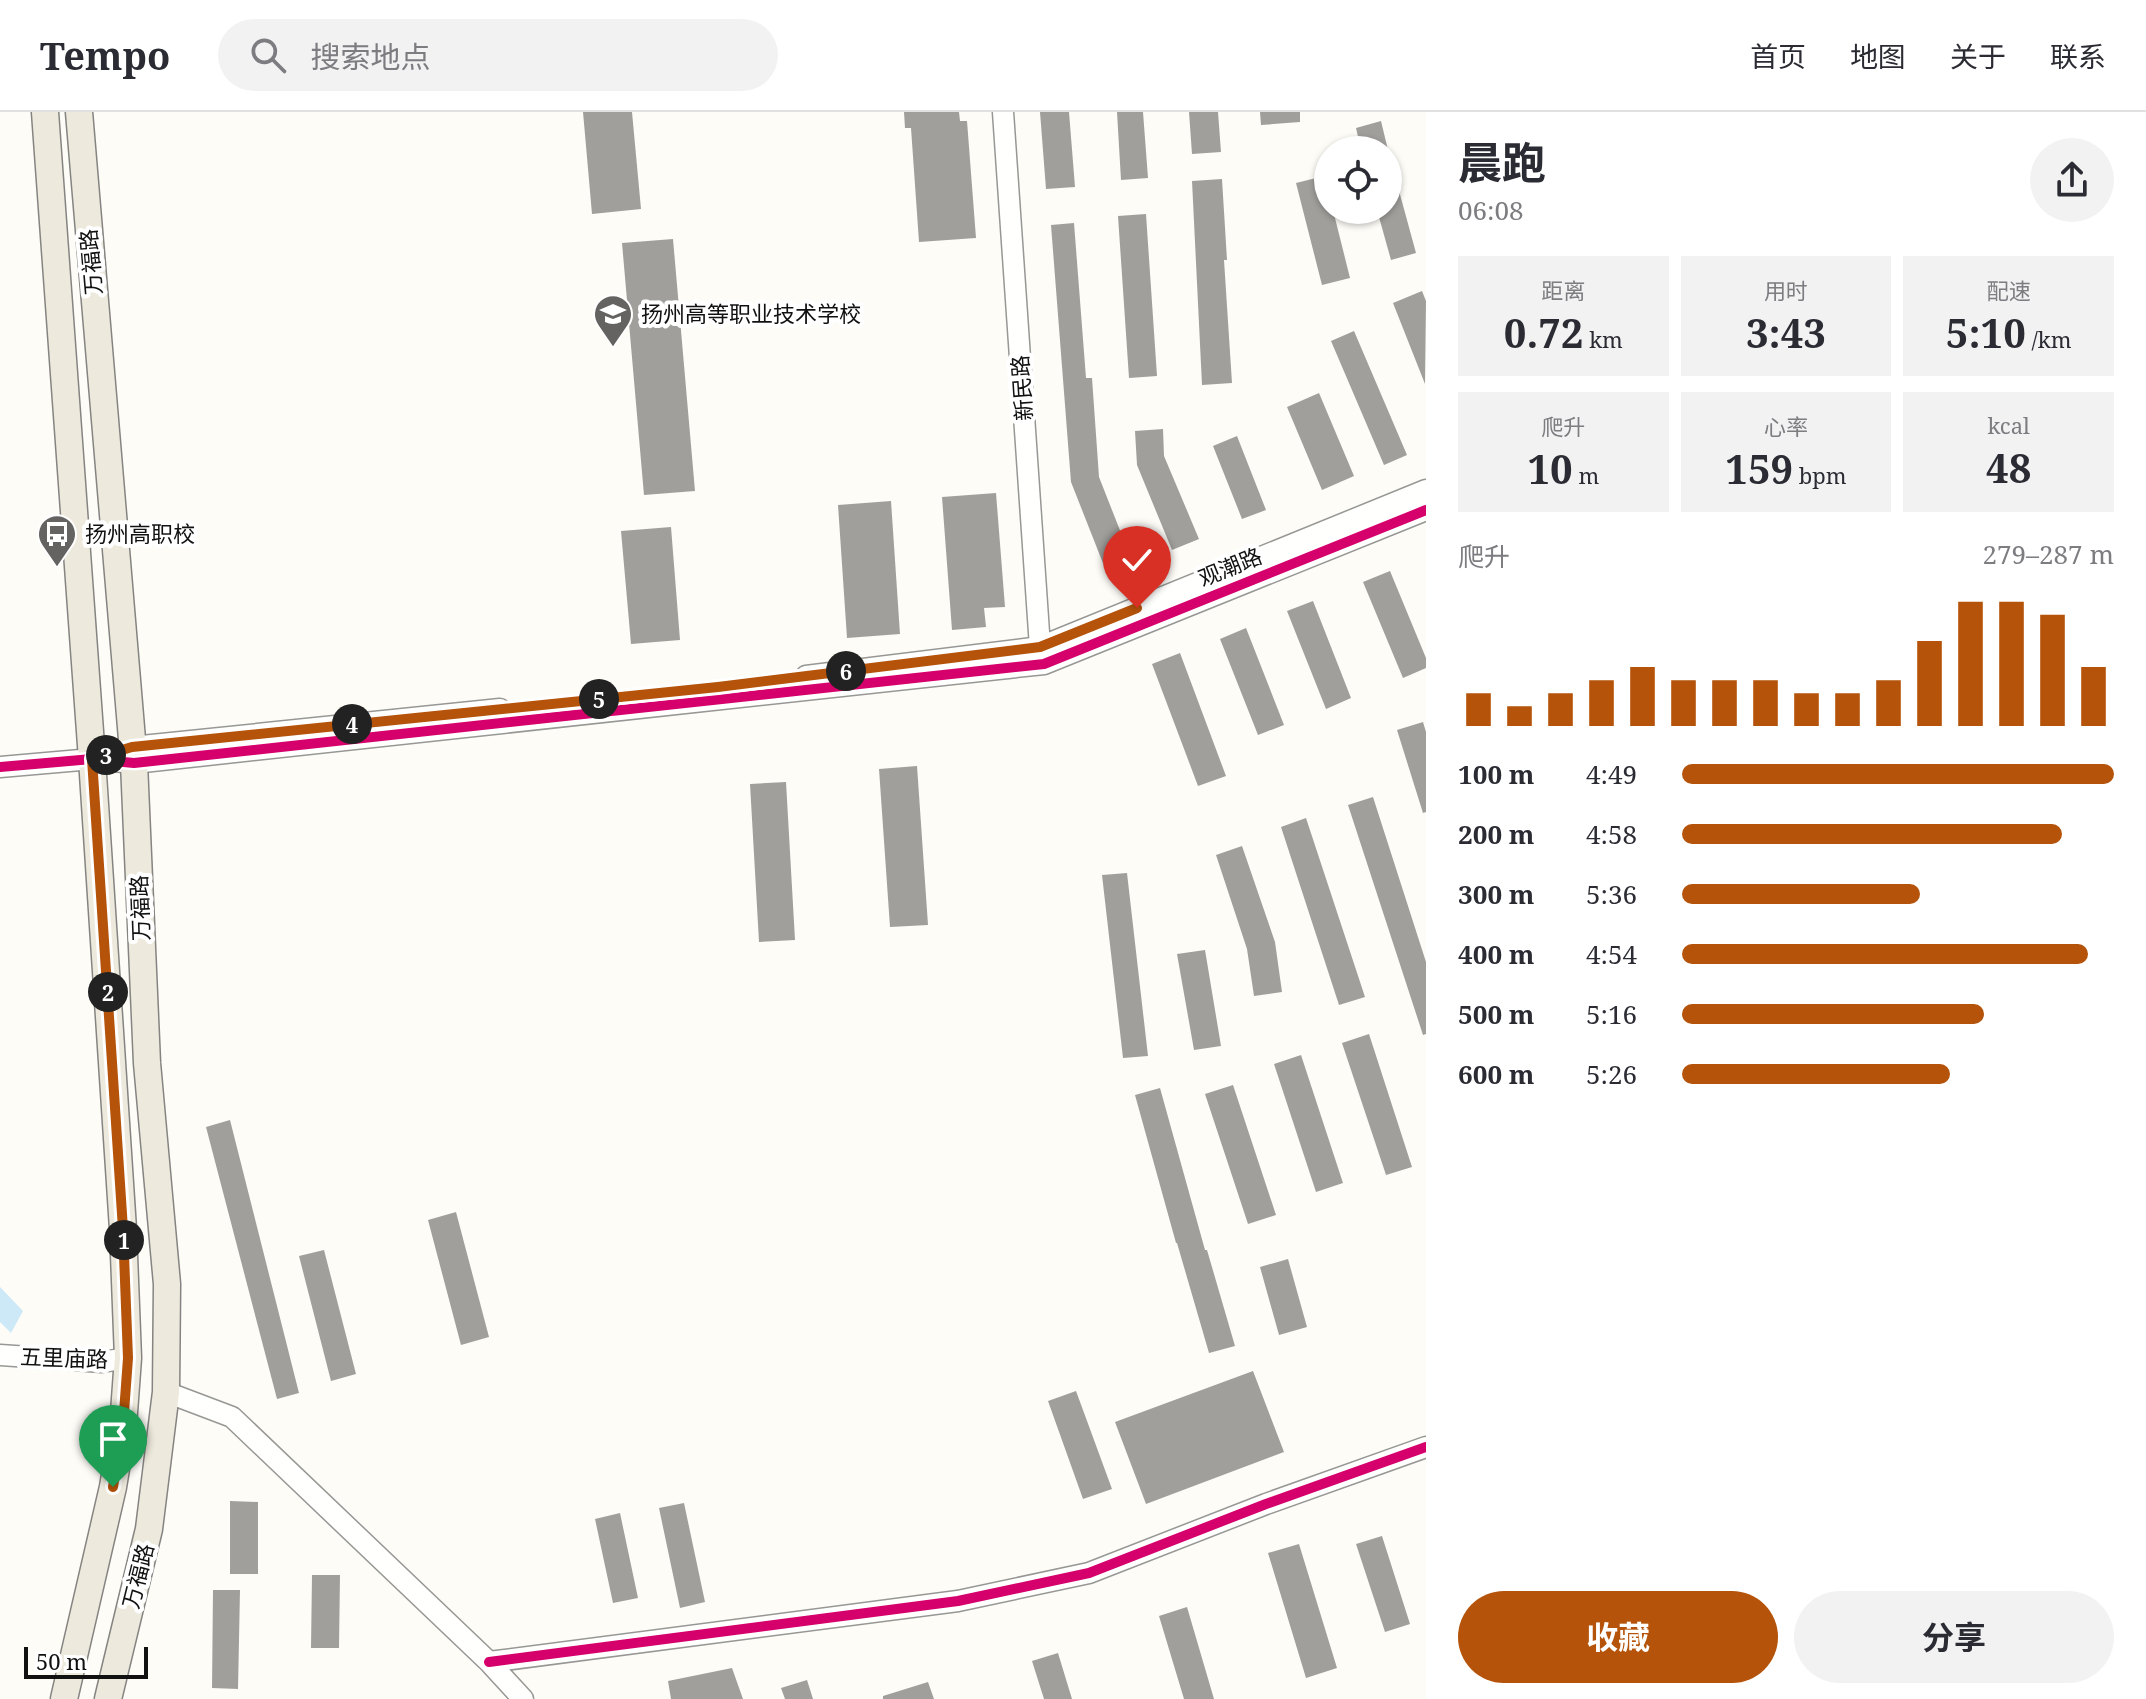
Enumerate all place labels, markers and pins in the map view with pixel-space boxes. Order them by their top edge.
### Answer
school or university icon: 扬州高等职业技术学校 [592,293,634,348]
place label: 扬州高等职业技术学校 [641,298,861,328]
bus stop icon: 扬州高职校 [36,513,78,568]
place label: 扬州高职校 [85,518,195,548]
pin [1103,526,1171,608]
pin: 6 [826,651,866,691]
pin: 5 [579,679,619,719]
pin: 4 [332,704,372,744]
pin: 3 [86,735,126,775]
pin: 2 [88,972,128,1012]
pin: 1 [104,1220,144,1260]
pin [79,1405,147,1487]

